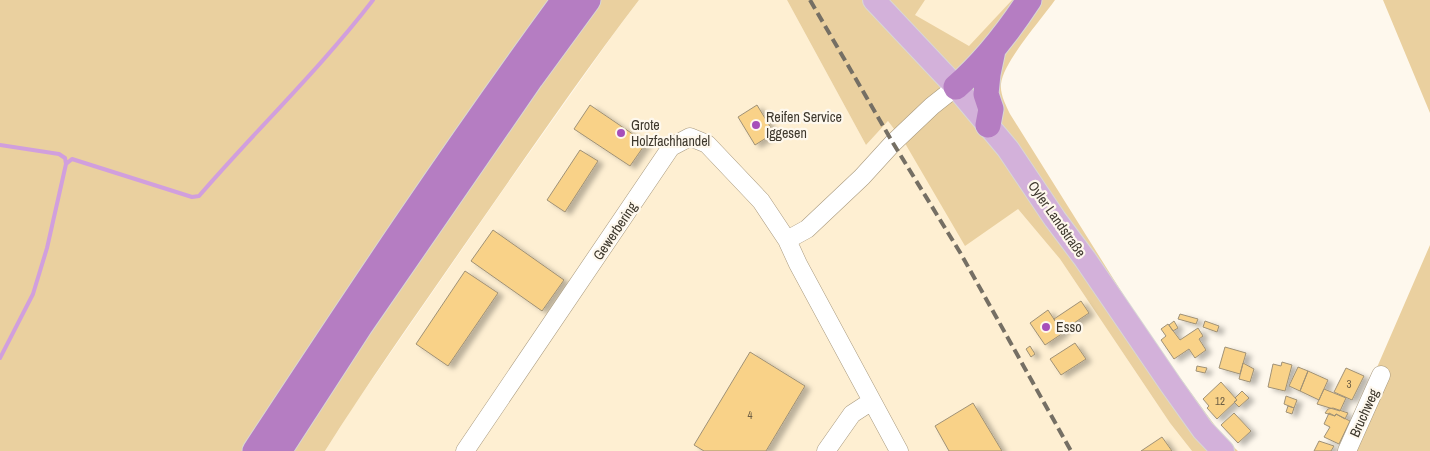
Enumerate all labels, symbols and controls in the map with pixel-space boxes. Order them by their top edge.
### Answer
place label: Reifen Service Iggesen [766,108,842,142]
place label: Grote Holzfachhandel [631,116,710,150]
marker: Reifen Service Iggesen [750,119,762,131]
marker: Grote Holzfachhandel [615,127,627,139]
street label: Oyler Landstraße [1024,178,1090,260]
street label: Gewerbering [589,198,641,264]
place label: Esso [1056,318,1082,336]
marker: Esso [1040,321,1052,333]
house number: 3 [1346,377,1352,391]
street label: Bruchweg [1345,385,1383,440]
house number: 12 [1215,394,1225,408]
house number: 4 [747,408,753,422]

